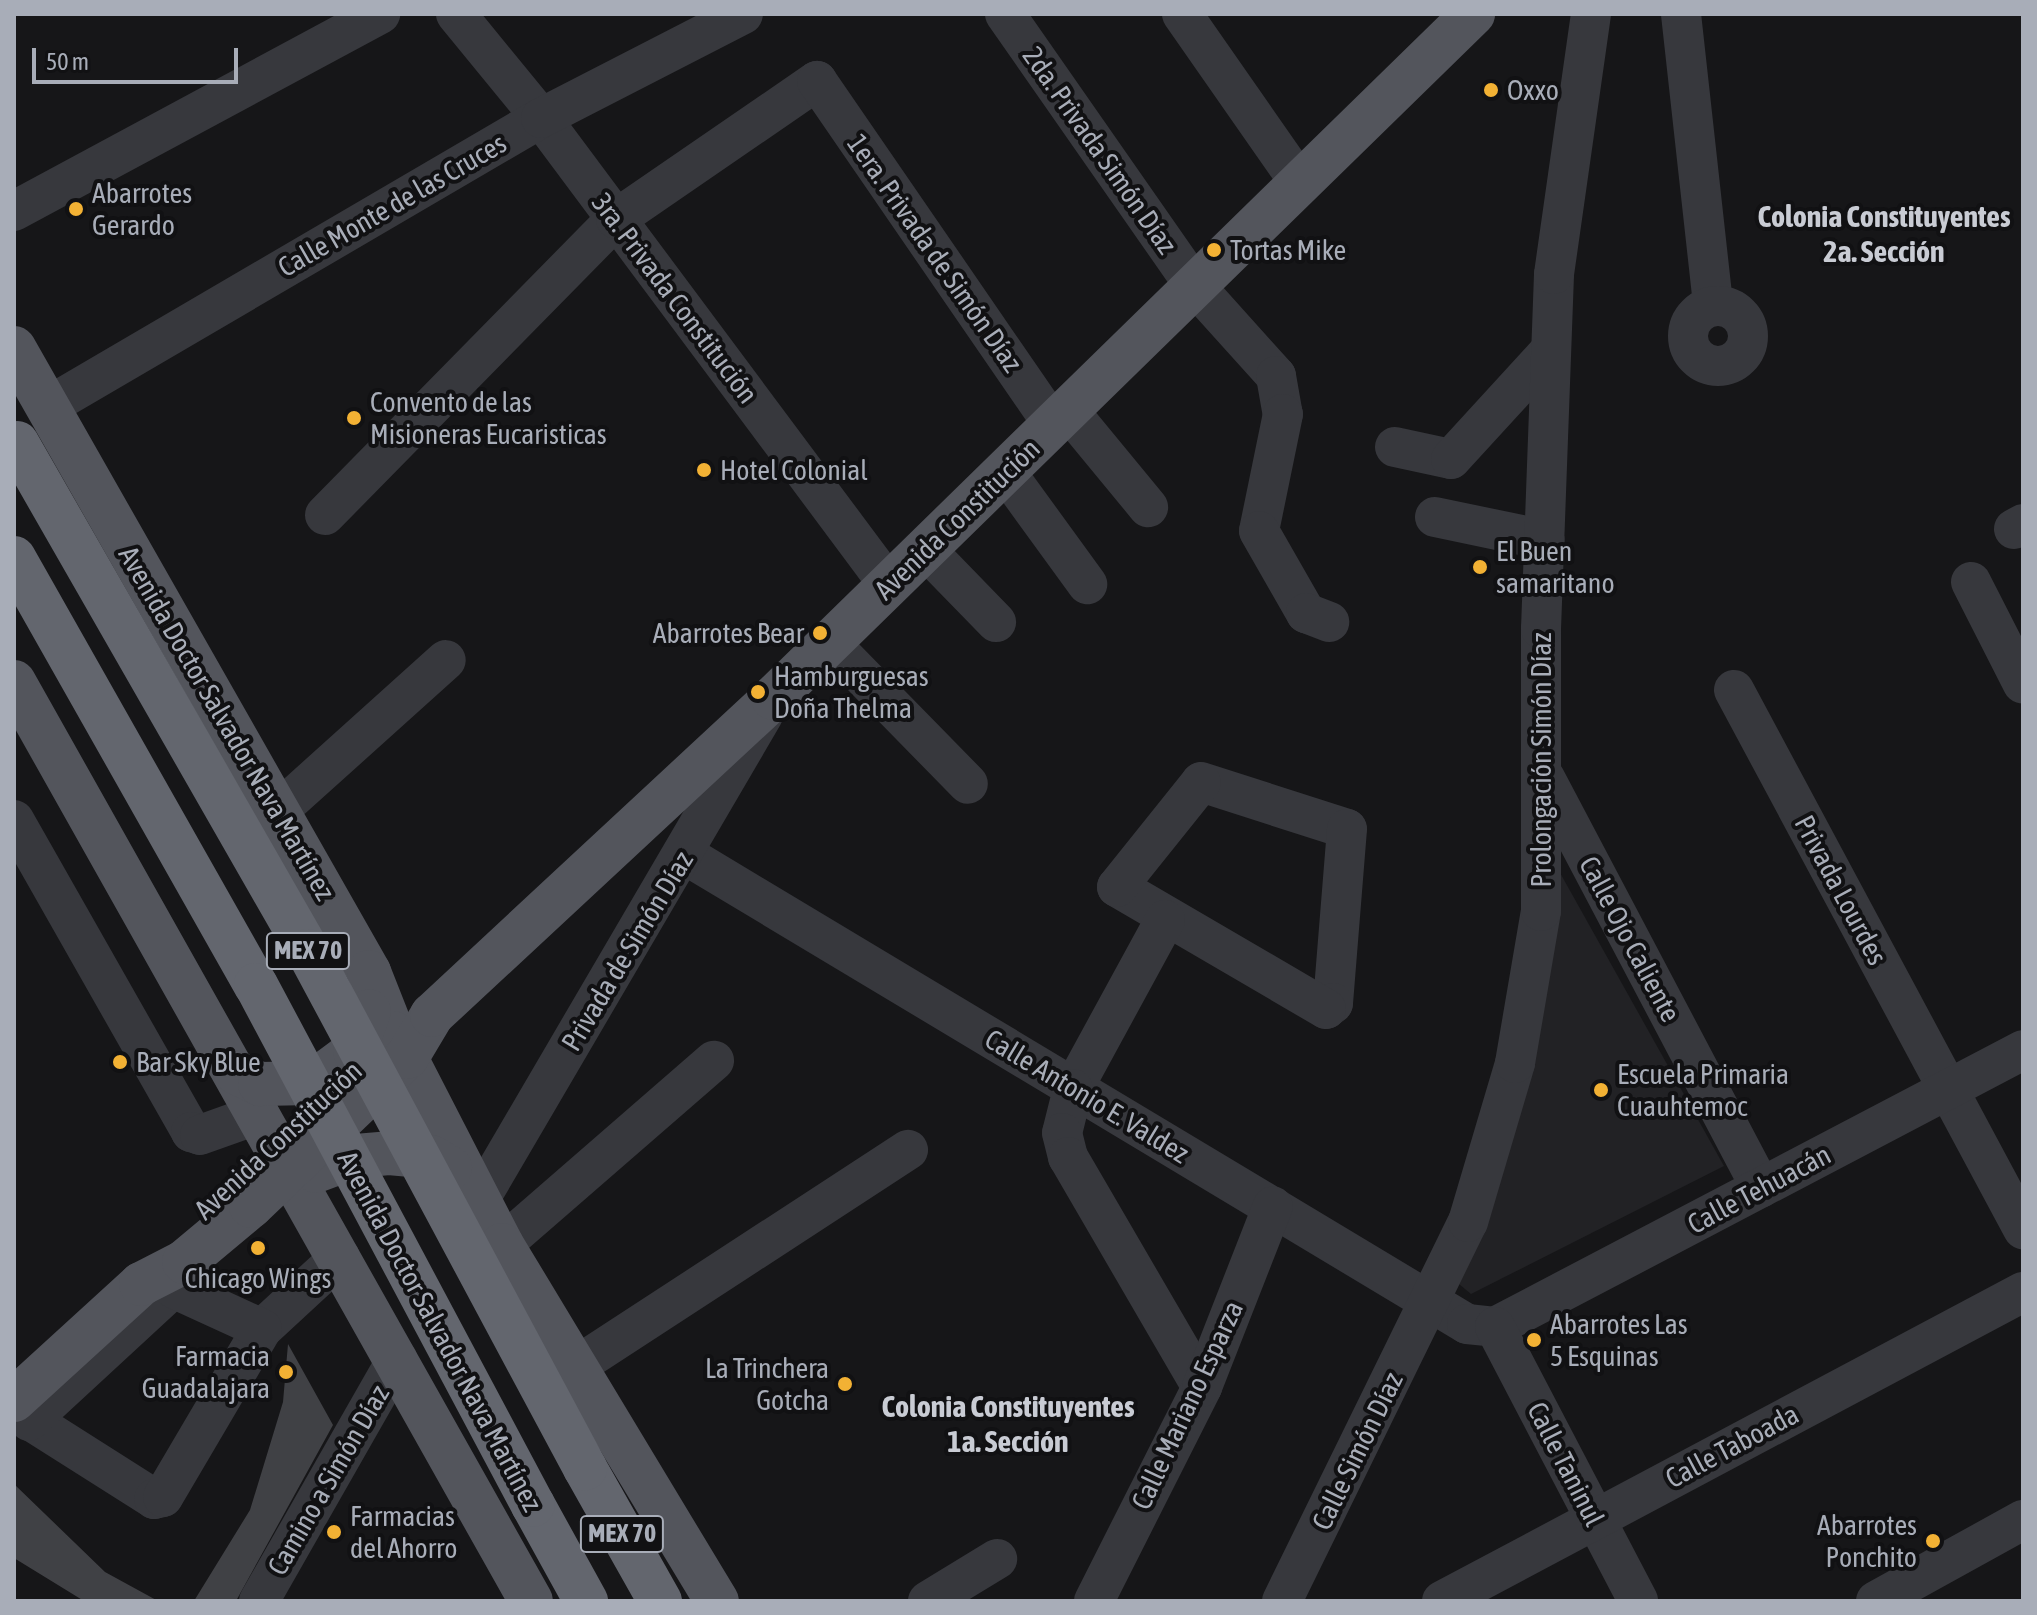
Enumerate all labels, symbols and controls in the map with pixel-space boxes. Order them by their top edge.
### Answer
scale bar [36,32,242,82]
street label: 2da. Privada Simón Díaz [1016,40,1184,260]
text: 50 m [46,48,89,75]
place label: Oxxo [1507,73,1559,107]
marker: Oxxo [1482,81,1500,99]
street label: Calle Monte de las Cruces [272,126,512,284]
street label: 1era. Privada de Simón Díaz [840,128,1030,378]
place label: Abarrotes Gerardo [92,176,192,242]
street label: 3ra. Privada Constitución [585,186,765,410]
district label: Colonia Constituyentes 2a. Sección [1757,198,2011,268]
marker: Abarrotes Gerardo [67,200,85,218]
place label: Tortas Mike [1230,233,1346,267]
marker: Tortas Mike [1205,241,1223,259]
place label: Convento de las Misioneras Eucaristicas [370,385,607,451]
marker: Convento de las Misioneras Eucaristicas [345,409,363,427]
street label: Avenida Constitución [867,432,1047,606]
place label: Hotel Colonial [720,453,868,487]
marker: Hotel Colonial [695,461,713,479]
place label: El Buen samaritano [1496,534,1615,600]
street label: Avenida Doctor Salvador Nava Martínez [112,540,342,906]
marker: El Buen samaritano [1471,558,1489,576]
place label: Abarrotes Bear [653,616,804,650]
marker: Abarrotes Bear [811,624,829,642]
street label: Prolongación Simón Díaz [1524,632,1558,888]
place label: Hamburguesas Doña Thelma [774,659,929,725]
marker: Hamburguesas Doña Thelma [749,683,767,701]
street label: Privada Lourdes [1788,810,1894,970]
street label: Privada de Simón Díaz [554,845,700,1057]
street label: Calle Ojo Caliente [1572,850,1688,1028]
road number: MEX 70 [264,929,352,973]
street label: Calle Antonio E. Valdez [979,1022,1195,1170]
place label: Bar Sky Blue [136,1045,261,1079]
marker: Bar Sky Blue [111,1053,129,1071]
street label: Avenida Constitución [187,1054,369,1226]
place label: Escuela Primaria Cuauhtemoc [1617,1057,1789,1123]
marker: Escuela Primaria Cuauhtemoc [1592,1081,1610,1099]
street label: Calle Tehuacán [1682,1137,1836,1241]
street label: Avenida Doctor Salvador Nava Martínez [331,1145,549,1517]
marker: Chicago Wings [249,1239,267,1257]
place label: Chicago Wings [185,1261,331,1295]
street label: Calle Mariano Esparza [1124,1295,1250,1515]
place label: Abarrotes Las 5 Esquinas [1550,1307,1688,1373]
marker: Abarrotes Las 5 Esquinas [1525,1331,1543,1349]
place label: Farmacia Guadalajara [142,1339,270,1405]
place label: La Trinchera Gotcha [705,1351,829,1417]
marker: Farmacia Guadalajara [277,1363,295,1381]
street label: Calle Simón Díaz [1304,1367,1410,1535]
marker: La Trinchera Gotcha [836,1375,854,1393]
street label: Camino a Simón Díaz [260,1379,396,1581]
district label: Colonia Constituyentes 1a. Sección [881,1388,1135,1458]
street label: Calle Taninul [1520,1396,1612,1532]
street label: Calle Taboada [1660,1397,1804,1495]
place label: Farmacias del Ahorro [350,1499,457,1565]
place label: Abarrotes Ponchito [1817,1508,1917,1574]
road number: MEX 70 [578,1512,666,1556]
marker: Farmacias del Ahorro [325,1523,343,1541]
marker: Abarrotes Ponchito [1924,1532,1942,1550]

